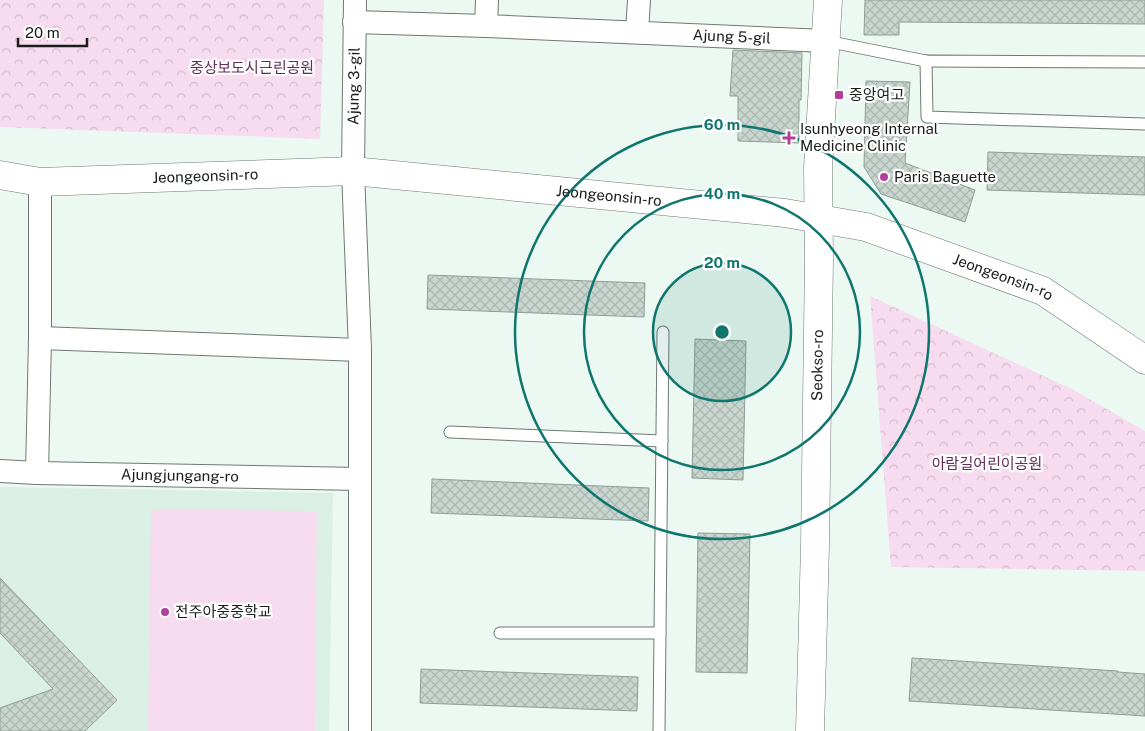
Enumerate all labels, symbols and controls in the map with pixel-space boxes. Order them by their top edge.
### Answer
scale bar [18,15,86,47]
text: 20 m [25,24,60,41]
street label: Ajung 5-gil [692,26,771,47]
street label: Ajung 3-gil [344,47,363,125]
park label: 중상보도시근린공원 [190,59,314,76]
place label: 중앙여고 [849,86,904,103]
marker: 중앙여고 [833,89,845,101]
text: 60 m [704,116,740,133]
place label: Isunhyeong Internal Medicine Clinic [800,120,938,154]
marker: Isunhyeong Internal Medicine Clinic [782,131,796,145]
street label: Jeongeonsin-ro [152,165,259,186]
place label: Paris Baguette [894,168,996,185]
marker: Paris Baguette [878,171,890,183]
street label: Jeongeonsin-ro [555,182,663,209]
text: 40 m [704,185,740,202]
street label: Jeongeonsin-ro [951,250,1057,304]
text: 20 m [704,254,740,271]
centre of rings [713,323,731,341]
street label: Seokso-ro [808,329,826,401]
park label: 아람길어린이공원 [932,455,1042,472]
street label: Ajungjungang-ro [121,466,239,485]
place label: 전주아중중학교 [175,603,272,620]
marker: 전주아중중학교 [159,606,171,618]

